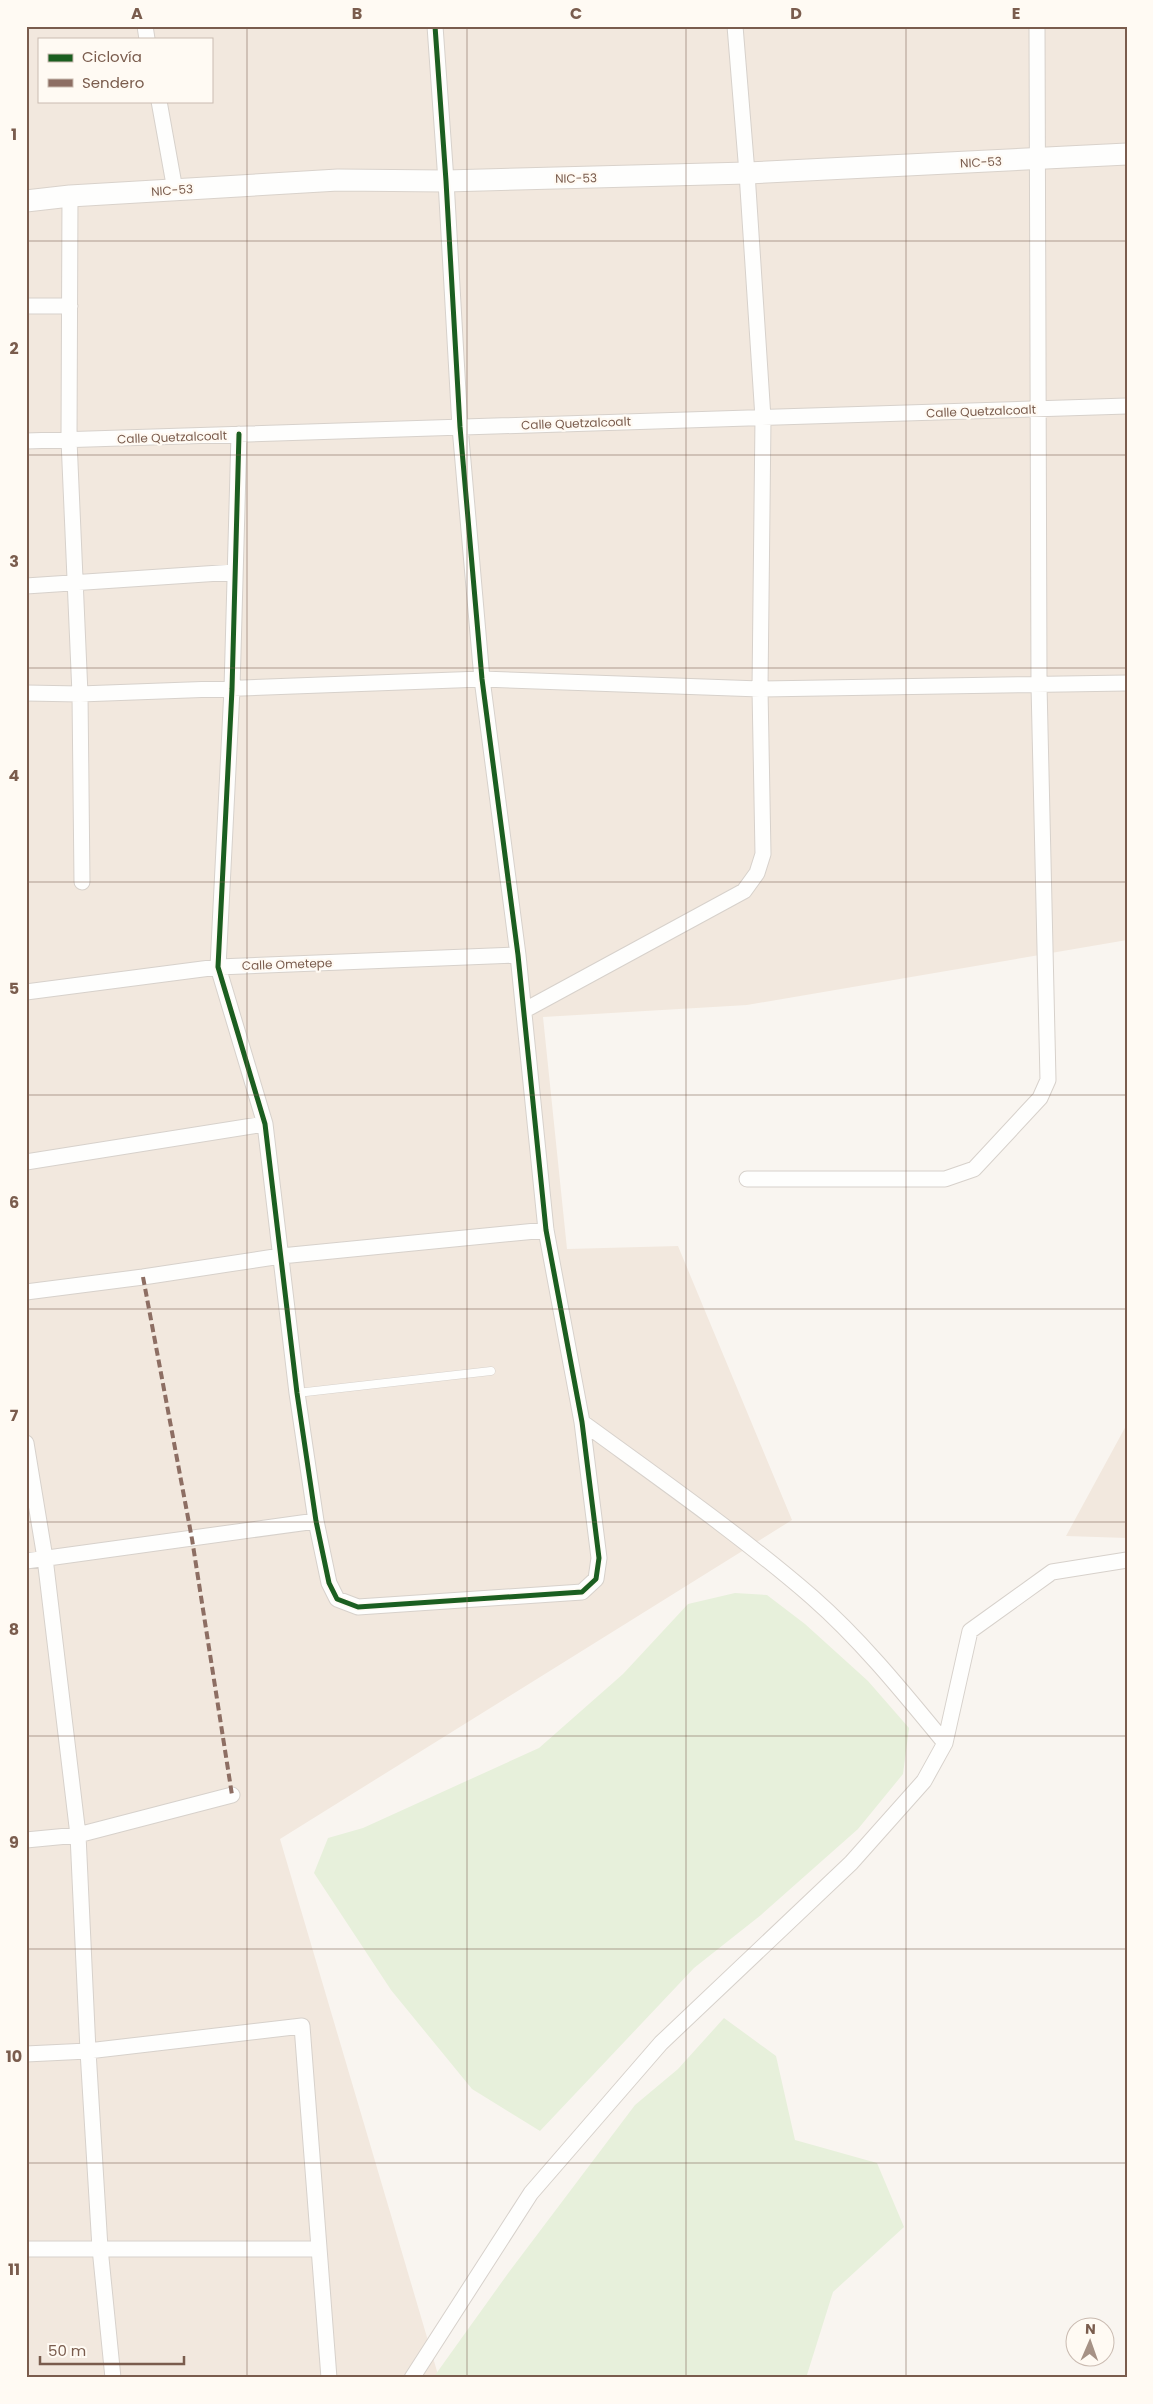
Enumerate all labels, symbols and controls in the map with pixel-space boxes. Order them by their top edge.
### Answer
text: A [131,2,143,25]
text: B [352,2,362,25]
text: C [570,2,582,25]
text: D [790,2,802,25]
text: E [1012,2,1020,25]
legend [38,38,212,102]
text: Ciclovía [82,46,142,67]
text: Sendero [82,72,144,93]
text: 1 [11,123,17,146]
street label: NIC-53 [960,152,1002,172]
street label: NIC-53 [555,169,597,187]
street label: NIC-53 [151,180,193,200]
text: 2 [9,337,19,360]
street label: Calle Quetzalcoalt [926,401,1036,421]
street label: Calle Quetzalcoalt [521,413,631,433]
street label: Calle Quetzalcoalt [117,427,227,447]
text: 3 [9,550,19,573]
text: 4 [9,764,20,787]
street label: Calle Ometepe [241,954,333,974]
text: 5 [9,977,19,1000]
text: 6 [9,1191,19,1214]
text: 7 [10,1404,19,1427]
text: 8 [9,1618,19,1641]
text: 9 [9,1831,19,1854]
text: 10 [6,2045,22,2068]
text: 11 [8,2258,20,2281]
north arrow [1066,2316,1116,2366]
text: N [1085,2319,1096,2339]
scale bar [40,2334,184,2366]
text: 50 m [48,2340,86,2361]

